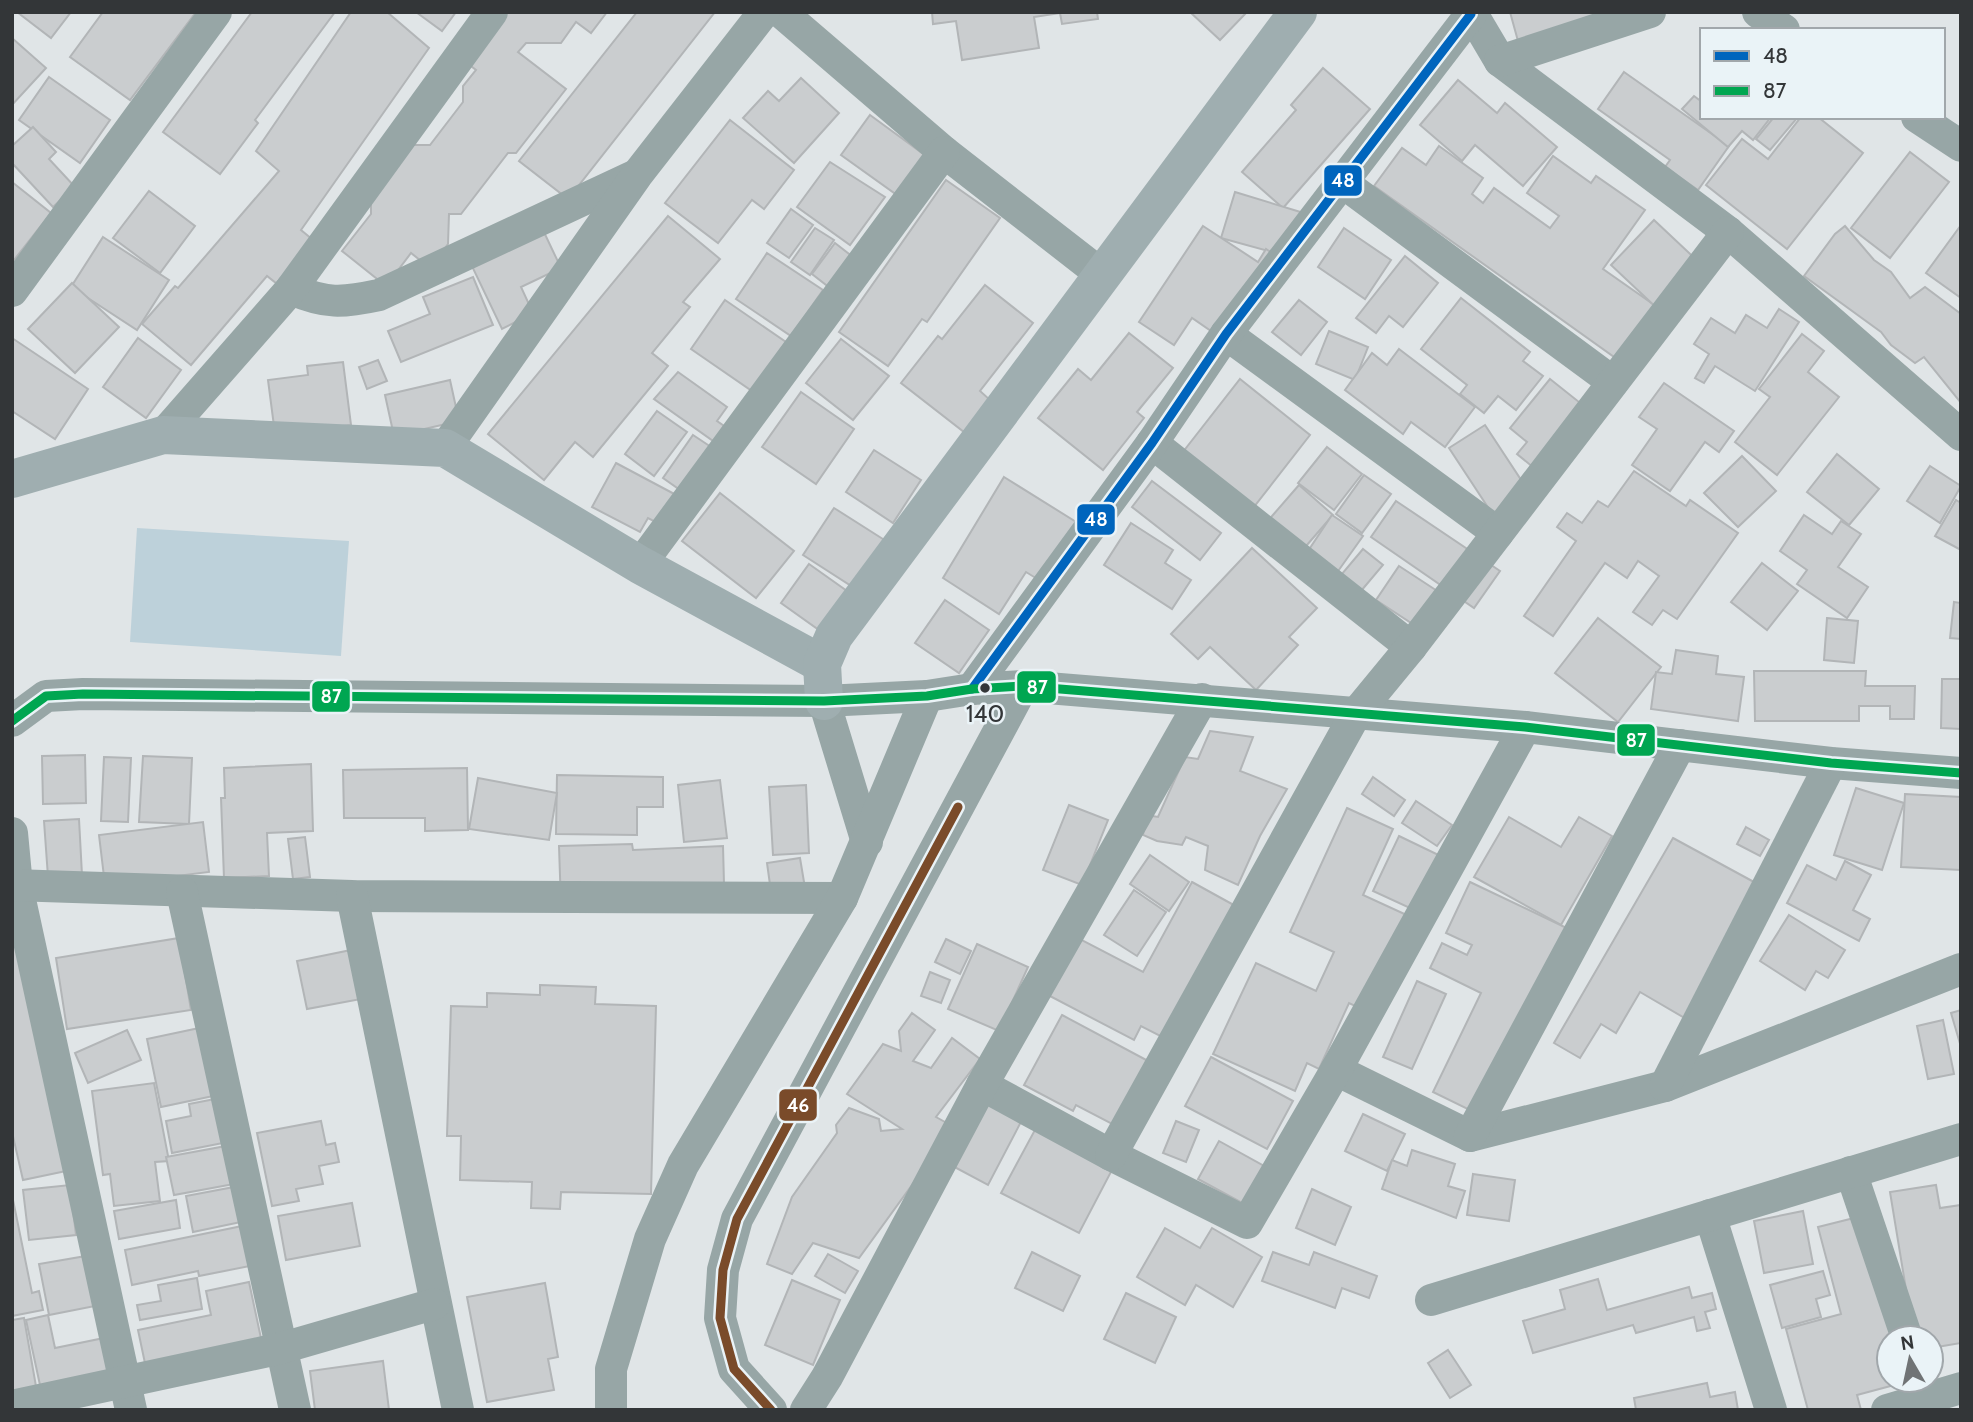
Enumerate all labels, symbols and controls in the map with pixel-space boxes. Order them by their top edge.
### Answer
legend [1700,28,1945,119]
text: 48 [1763,43,1788,68]
text: 87 [1763,78,1787,103]
line badge: 48 [1323,164,1363,197]
text: 48 [1331,169,1355,192]
line badge: 48 [1076,503,1116,536]
text: 48 [1084,508,1108,531]
line badge: 87 [1016,670,1057,704]
text: 87 [1026,676,1048,699]
line badge: 87 [311,680,351,713]
marker: 140 [978,681,992,695]
text: 87 [320,685,342,708]
place label: 140 [966,699,1004,728]
line badge: 87 [1616,723,1656,757]
text: 87 [1625,729,1647,752]
line badge: 46 [778,1088,818,1122]
text: 46 [787,1094,809,1117]
north arrow [1875,1324,1945,1394]
text: N [1899,1330,1916,1355]

